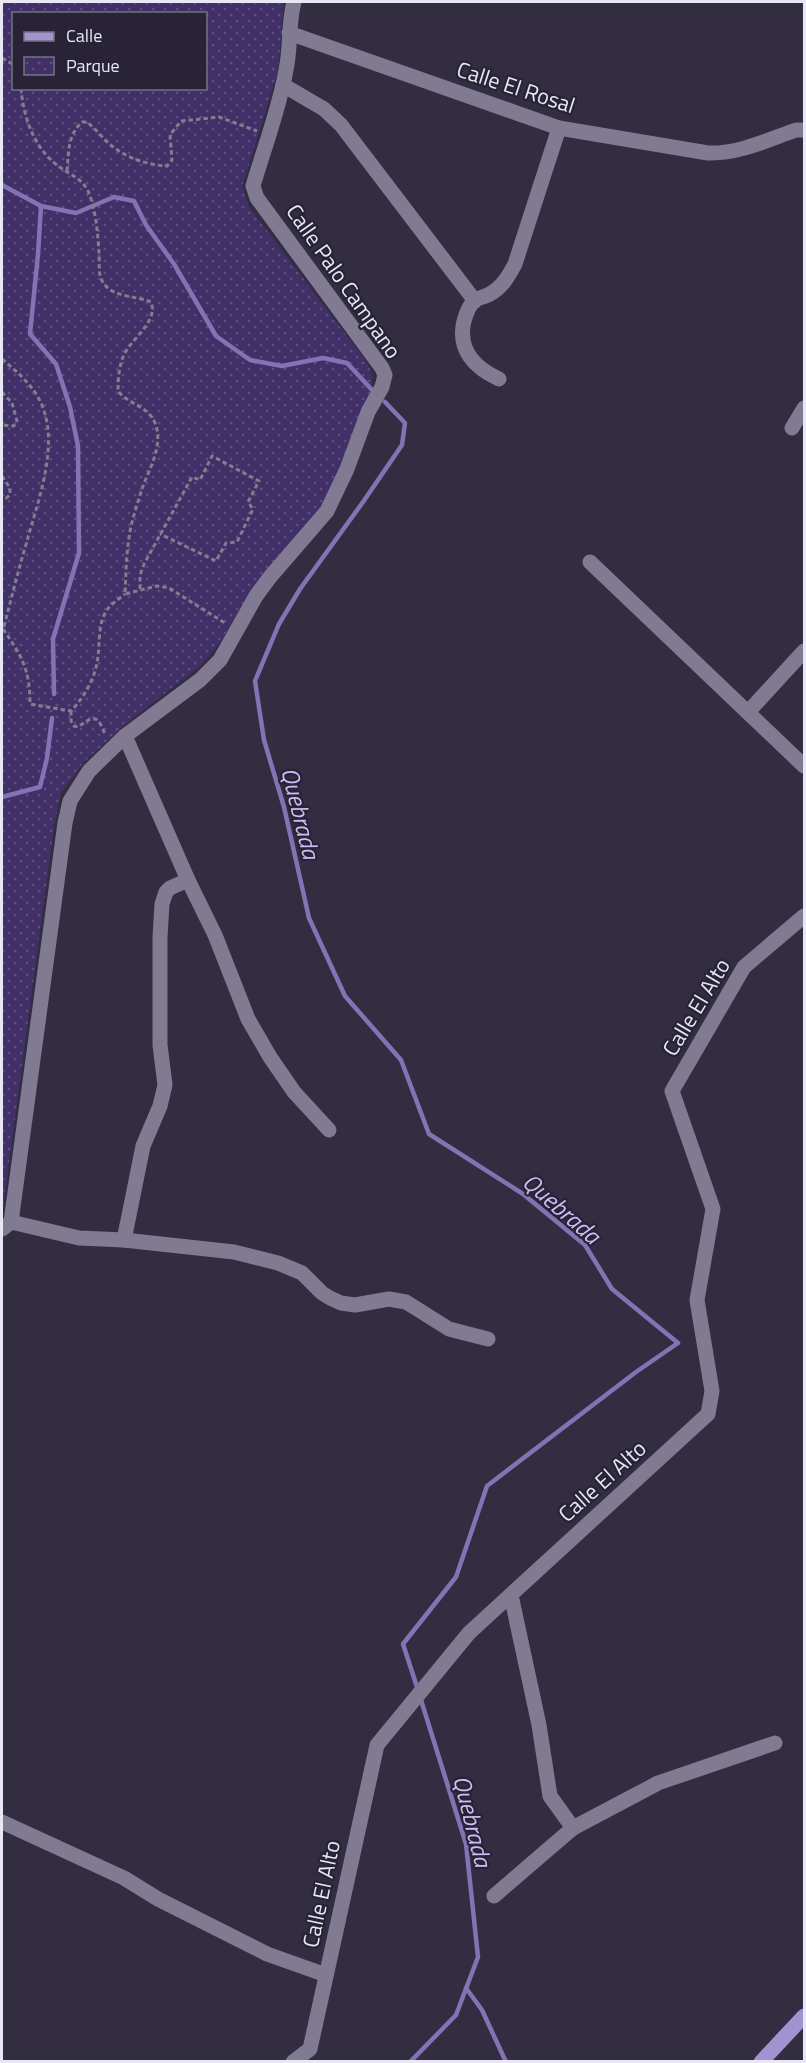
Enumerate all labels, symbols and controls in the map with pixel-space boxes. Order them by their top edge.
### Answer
legend [12,12,207,90]
text: Calle [66,22,102,49]
text: Parque [66,52,120,79]
street label: Calle El Rosal [452,52,580,122]
street label: Calle Palo Campano [278,197,410,365]
water label: Quebrada [272,763,330,865]
street label: Calle El Alto [653,952,739,1062]
water label: Quebrada [515,1164,611,1254]
street label: Calle El Alto [550,1432,654,1530]
water label: Quebrada [444,1771,502,1873]
street label: Calle El Alto [293,1837,349,1951]

